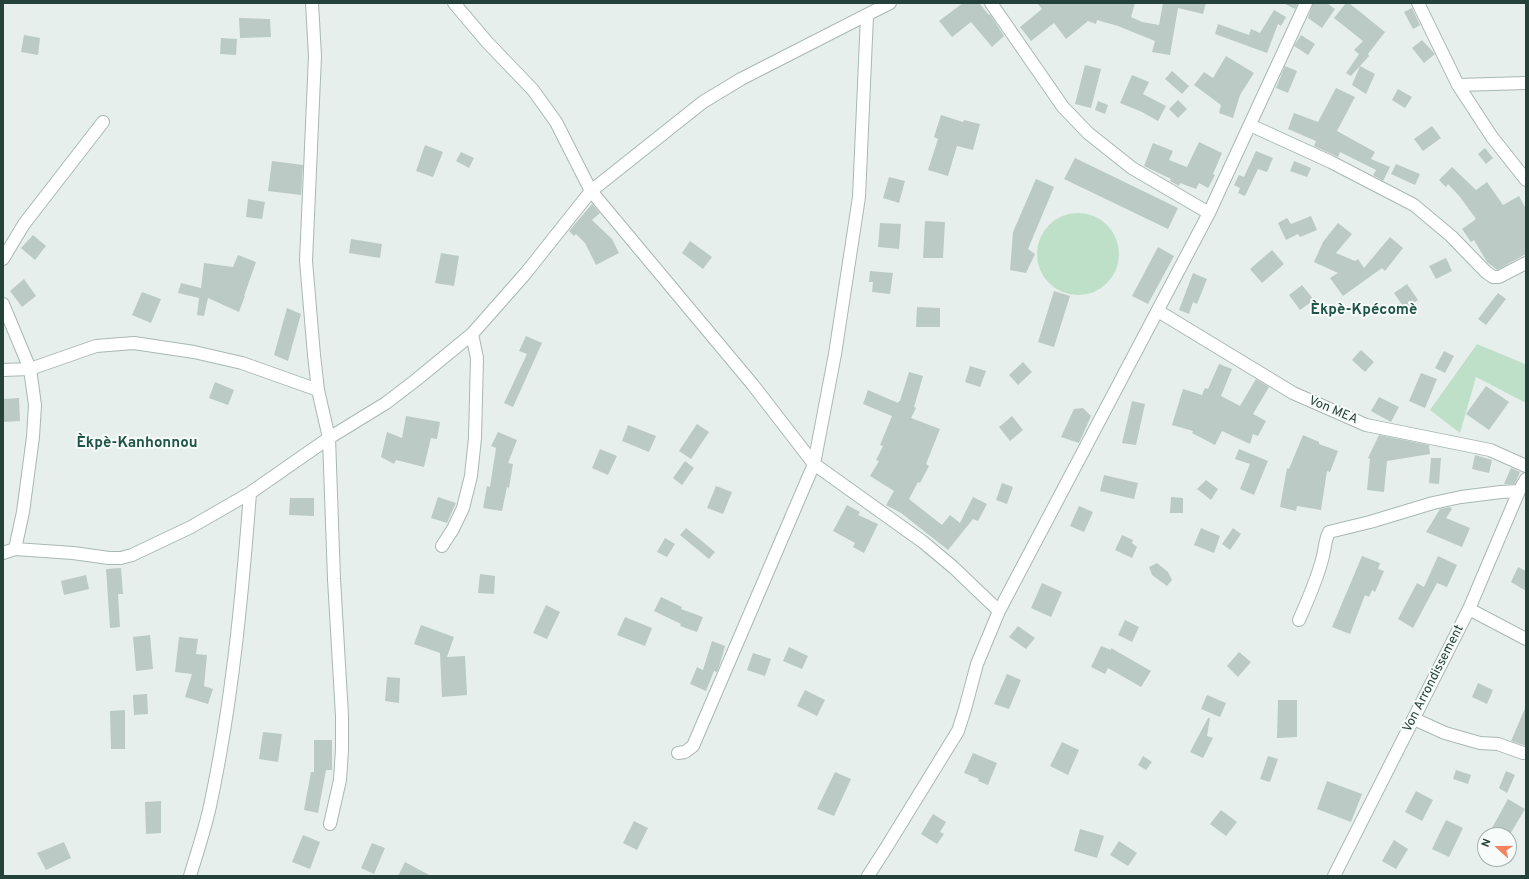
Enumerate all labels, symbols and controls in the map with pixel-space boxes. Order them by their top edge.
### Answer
district label: Èkpè-Kpécomè [1311,302,1417,320]
street label: Von MEA [1306,394,1360,428]
district label: Èkpè-Kanhonnou [76,435,198,453]
street label: Von Arrondissement [1400,623,1468,735]
north arrow [1477,827,1517,867]
text: N [1479,837,1495,849]

